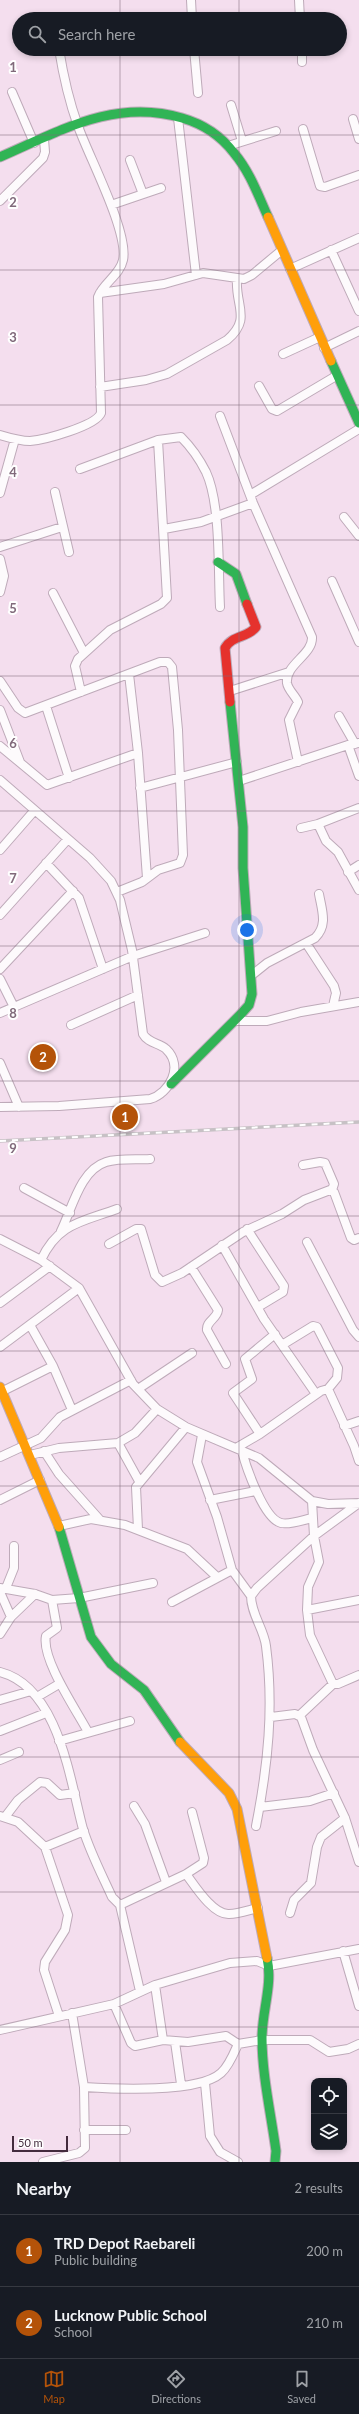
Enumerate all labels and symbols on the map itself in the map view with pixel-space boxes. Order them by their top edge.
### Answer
text: 1 [9,59,17,75]
text: 2 [9,194,17,210]
text: 3 [9,329,17,345]
text: 4 [9,464,17,480]
text: 5 [9,600,17,616]
text: 6 [9,735,17,751]
text: 7 [9,870,17,886]
your location [237,920,257,940]
text: 8 [9,1005,17,1021]
pin: 2 [30,1042,56,1072]
pin: 1 [112,1102,138,1132]
text: 9 [9,1140,17,1156]
scale bar [12,2134,68,2153]

